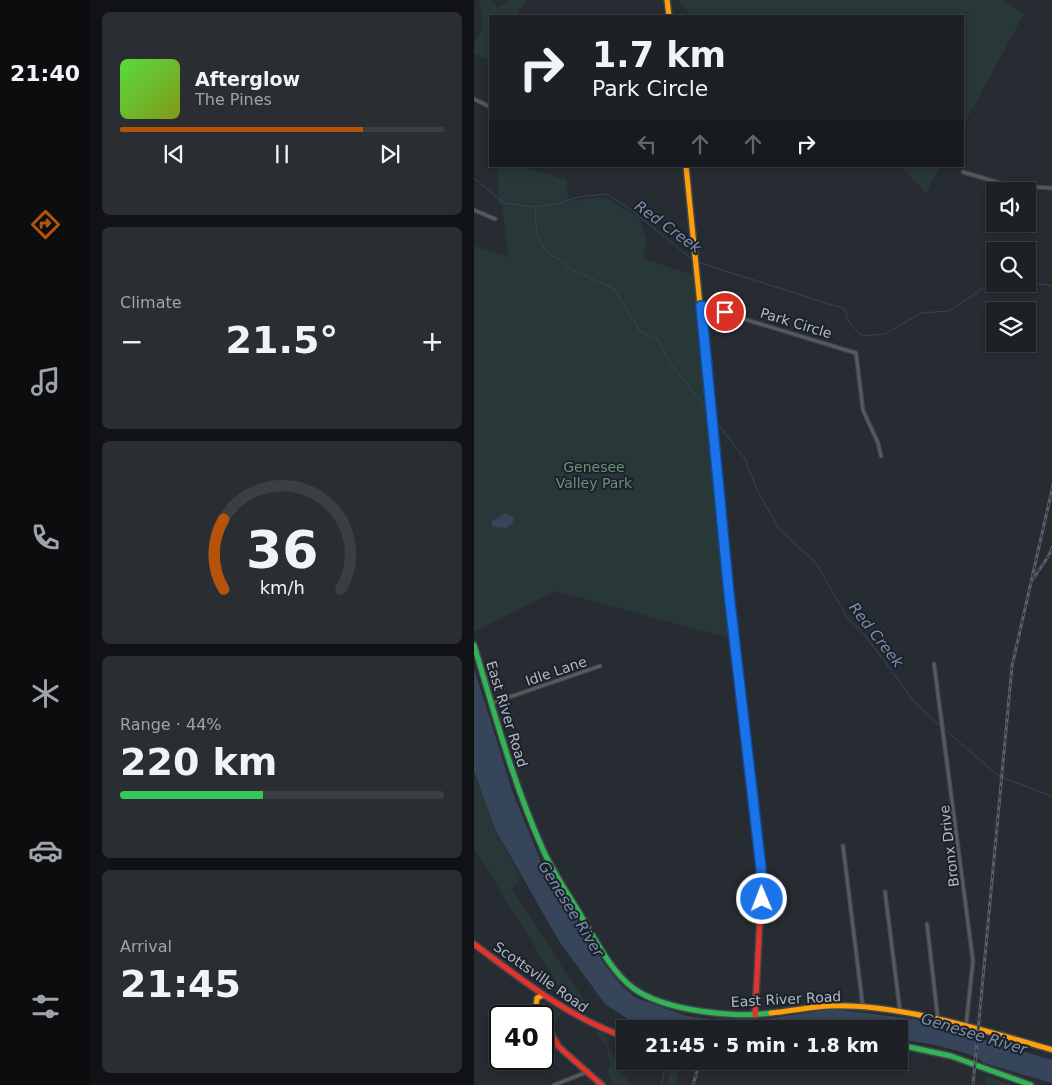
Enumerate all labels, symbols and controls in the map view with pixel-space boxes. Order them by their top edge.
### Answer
icon: right [509,35,574,100]
text: 1.7 km [592,35,726,75]
text: 21:40 [10,61,80,86]
text: Afterglow [195,68,300,90]
text: Park Circle [592,76,708,101]
text: The Pines [195,90,272,109]
icon: left [633,130,661,158]
icon: ahead [686,130,714,158]
icon: ahead [739,130,767,158]
icon: right [792,130,820,158]
icon: previous [160,140,188,168]
icon: pause [268,140,296,168]
icon: next [376,140,404,168]
map controls [986,182,1036,352]
button: sound [986,182,1036,232]
water label: Red Creek [631,197,706,258]
icon: directions [28,207,63,242]
button: search [986,242,1036,292]
pin [704,291,746,333]
text: Climate [120,293,182,312]
icon: arrive [711,298,739,326]
button: layers [986,302,1036,352]
street label: Park Circle [758,305,834,341]
text: 21.5° [226,318,338,362]
text: − [120,325,143,358]
text: + [421,325,444,358]
icon: music [28,364,63,399]
park label: Genesee Valley Park [556,459,633,491]
icon: phone [28,520,63,555]
text: 36 [246,520,318,580]
text: km/h [259,577,305,598]
water label: Red Creek [845,599,908,672]
street label: Idle Lane [523,653,589,689]
street label: East River Road [483,659,531,769]
icon: climate [28,676,63,711]
text: Range · 44% [120,715,222,734]
text: 220 km [120,740,277,784]
street label: Bronx Drive [936,804,962,888]
icon: car [28,833,63,868]
water label: Genesee River [534,858,608,961]
position arrow [735,872,787,924]
text: Arrival [120,937,172,956]
street label: Scottsville Road [491,938,591,1016]
text: 21:45 [120,962,241,1006]
street label: East River Road [730,988,842,1010]
icon: filters [28,989,63,1024]
speed limit sign: 40 [489,1005,554,1070]
water label: Genesee River [919,1009,1030,1059]
text: 21:45 · 5 min · 1.8 km [645,1034,879,1056]

